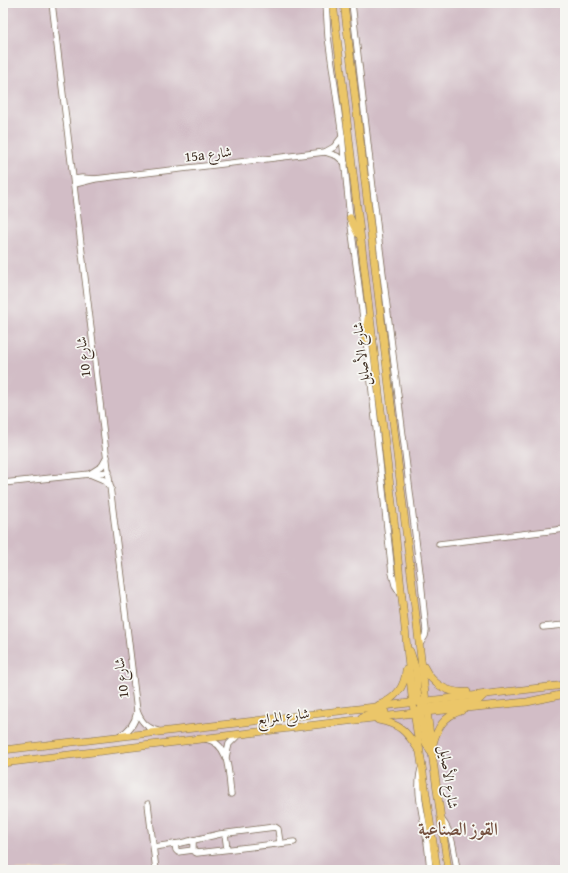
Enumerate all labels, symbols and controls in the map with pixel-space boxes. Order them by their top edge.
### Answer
street label: 15a شارع [183,141,233,169]
street label: شارع الأصايل [347,321,377,387]
street label: شارع 10 [71,335,97,379]
street label: شارع 10 [109,656,135,700]
street label: شارع المرابع [256,703,311,733]
street label: شارع الأصايل [433,744,463,810]
district label: القوز الصناعية [418,815,498,842]

